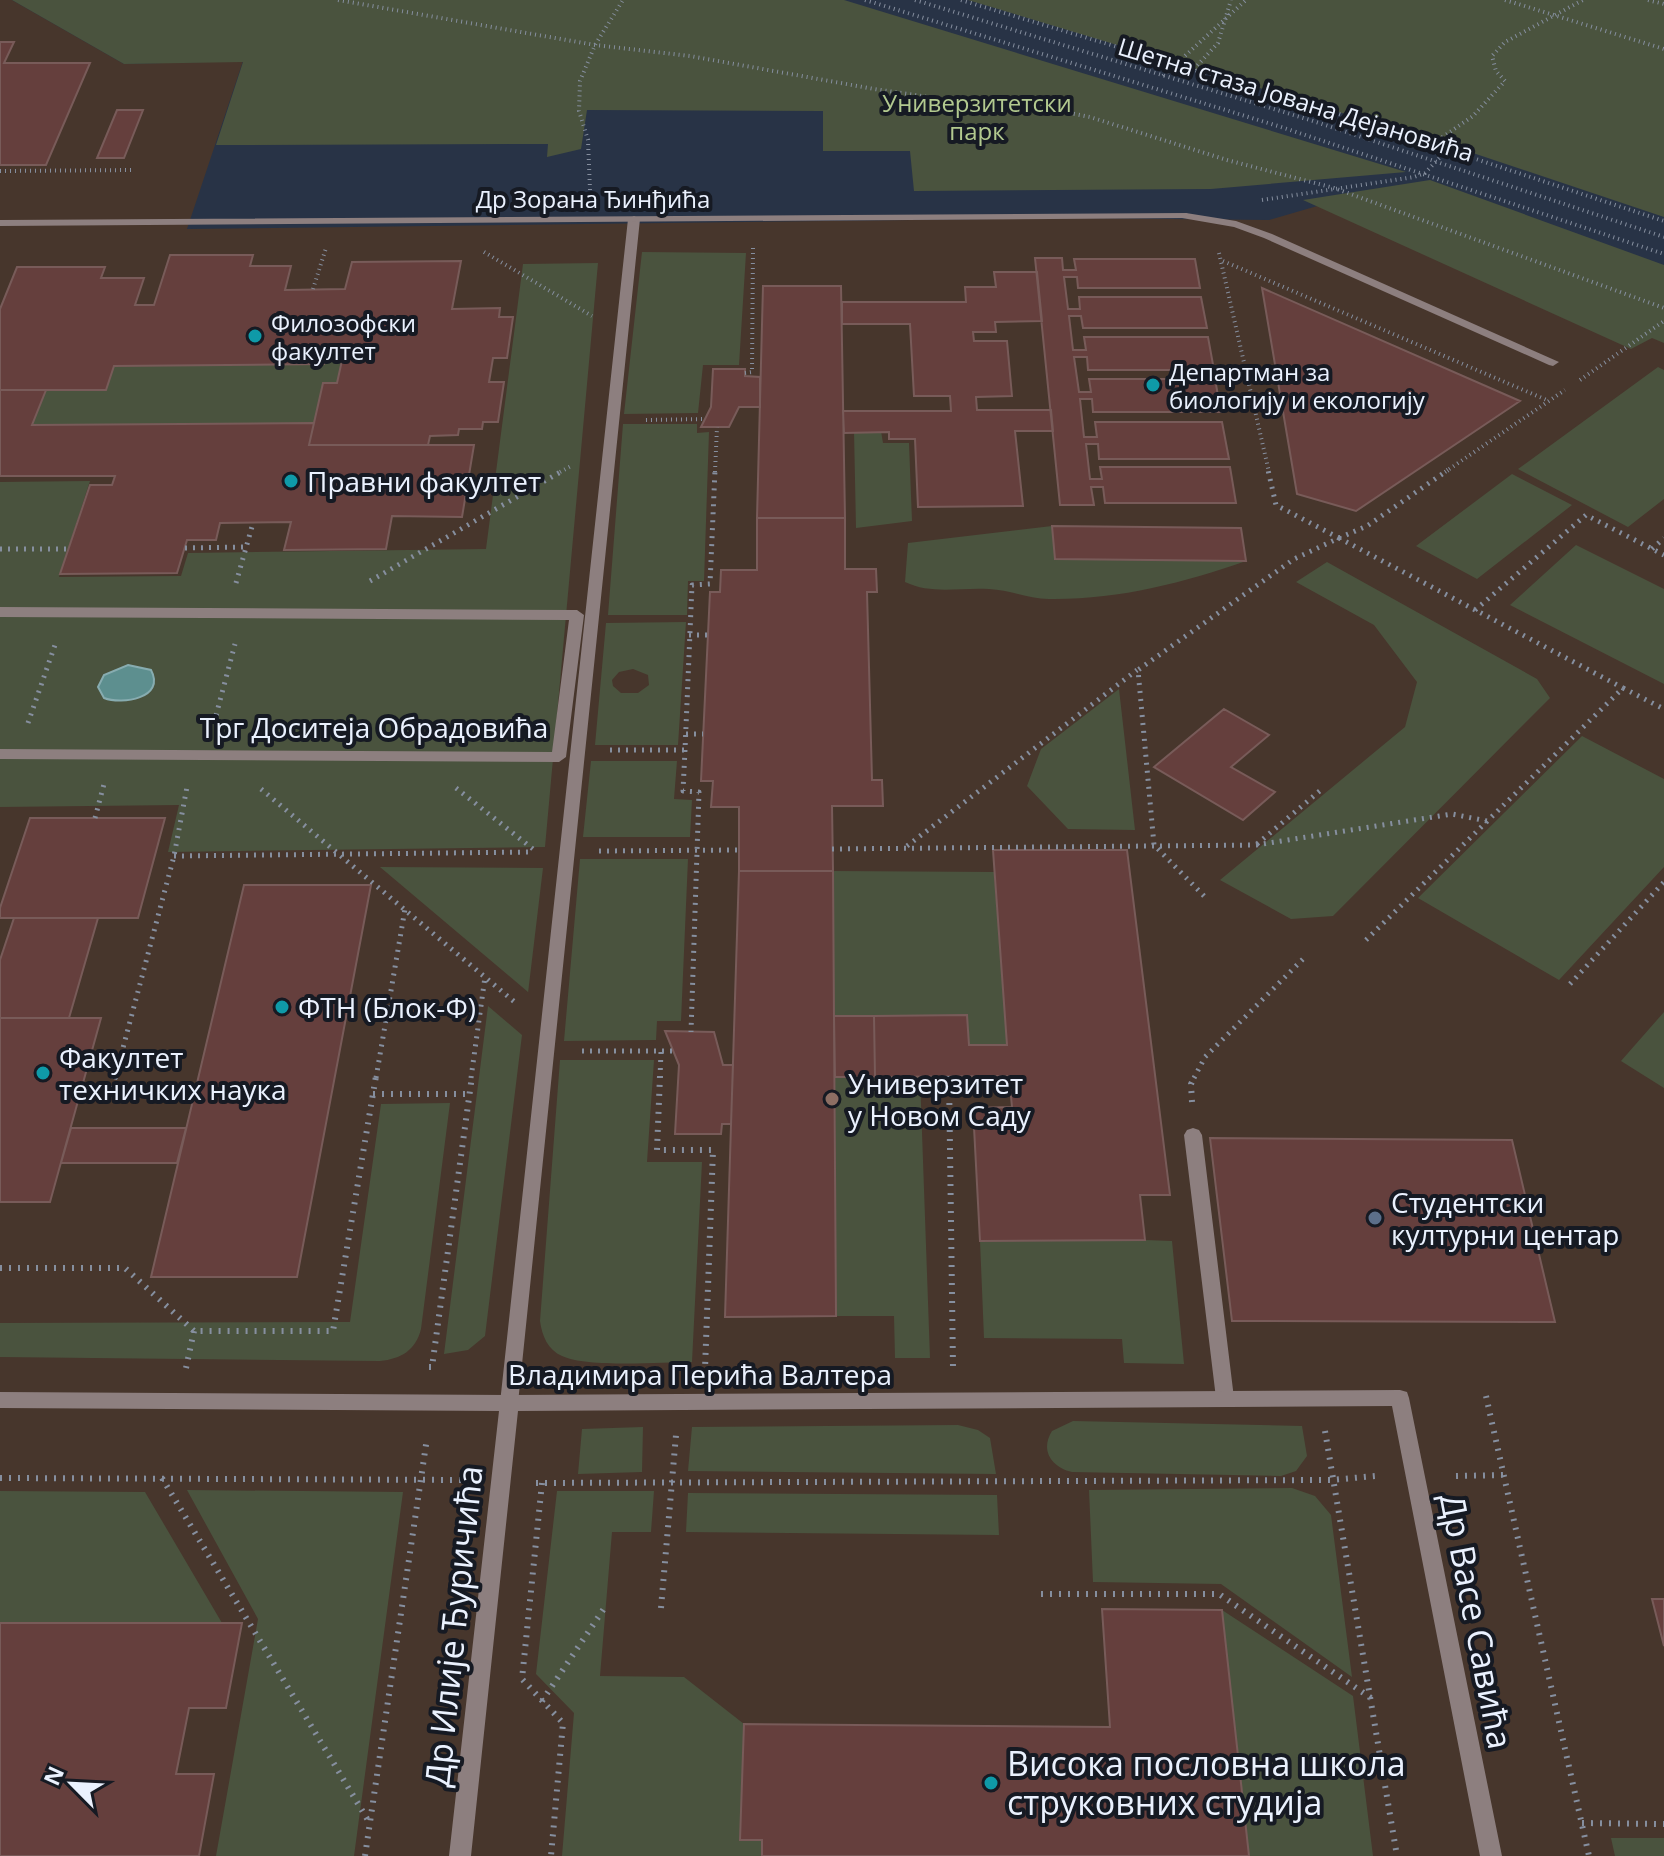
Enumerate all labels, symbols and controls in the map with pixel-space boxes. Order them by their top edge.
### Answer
street label: Шетна стаза Јована Дејановића [1114,29,1478,169]
park label: Универзитетски парк [882,86,1072,147]
street label: Др Зорана Ђинђића [476,182,710,215]
place label: Филозофски факултет [271,306,416,367]
marker: Филозофски факултет [246,327,264,345]
place label: Департман за биологију и екологију [1169,355,1426,416]
marker: Департман за биологију и екологију [1144,376,1162,394]
place label: Правни факултет [307,462,541,500]
marker: Правни факултет [282,472,300,490]
street label: Трг Доситеја Обрадовића [200,708,548,746]
place label: ФТН (Блок-Ф) [298,988,476,1026]
marker: ФТН (Блок-Ф) [273,998,291,1016]
place label: Факултет техничких наука [59,1038,287,1108]
marker: Факултет техничких наука [34,1064,52,1082]
place label: Универзитет у Новом Саду [848,1064,1032,1134]
marker: Универзитет у Новом Саду [823,1090,841,1108]
place label: Студентски културни центар [1391,1183,1619,1253]
marker: Студентски културни центар [1366,1209,1384,1227]
street label: Владимира Перића Валтера [508,1355,892,1393]
street label: Др Илије Ђуричића [413,1463,493,1789]
street label: Др Васе Савића [1430,1489,1524,1753]
place label: Висока пословна школа струковних студија [1007,1740,1406,1825]
north arrow [32,1744,112,1824]
text: N [35,1761,70,1790]
marker: Висока пословна школа струковних студија [982,1774,1000,1792]

